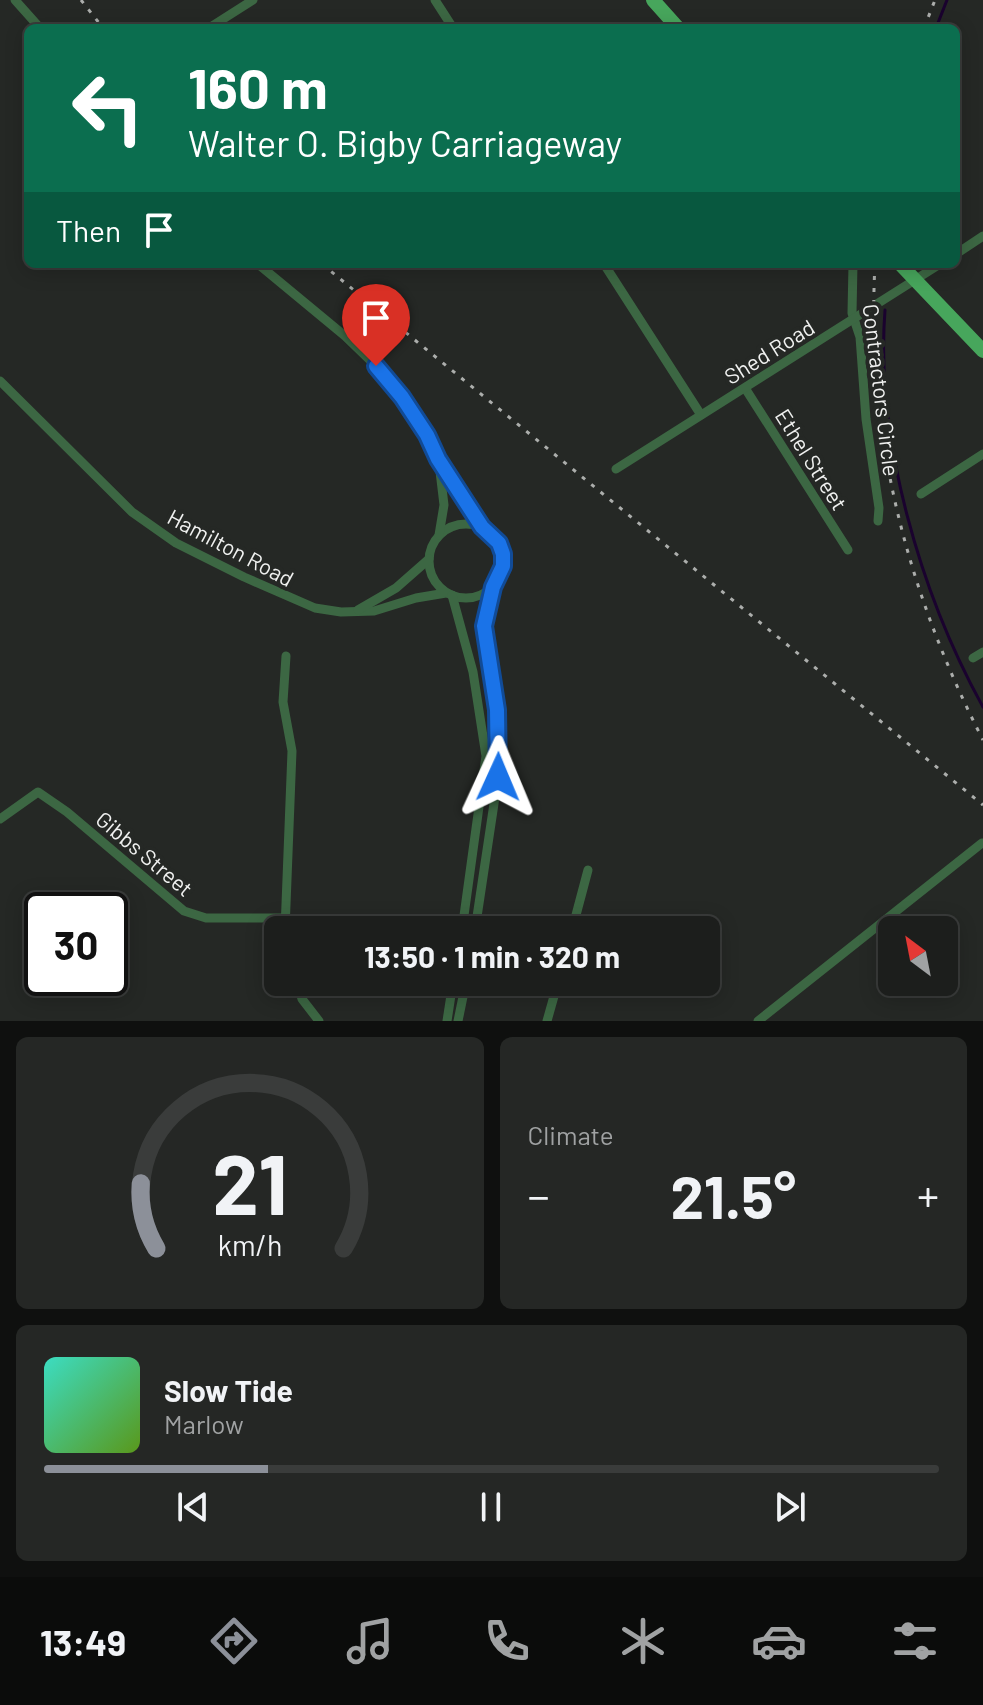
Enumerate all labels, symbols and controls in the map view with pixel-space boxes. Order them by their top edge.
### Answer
text: 160 m [188,53,328,120]
icon: left [56,56,160,160]
text: Walter O. Bigby Carriageway [188,121,622,164]
icon: arrive [137,208,181,252]
text: Then [56,212,121,248]
pin [342,284,410,366]
icon: arrive [354,296,398,340]
street label: Contractors Circle [859,302,905,478]
street label: Shed Road [719,313,819,389]
street label: Ethel Street [771,404,853,514]
street label: Hamilton Road [164,503,298,591]
position arrow [456,735,540,819]
street label: Gibbs Street [91,805,199,901]
speed limit sign: 30 [24,892,128,996]
north arrow [878,916,958,996]
map controls [878,916,958,996]
text: 13:50 · 1 min · 320 m [364,938,620,974]
text: Climate [528,1119,614,1150]
text: 21 [212,1132,288,1232]
text: 21.5° [670,1159,796,1231]
text: − [528,1168,550,1221]
text: + [917,1168,939,1221]
text: km/h [217,1227,282,1262]
text: Slow Tide [164,1372,293,1408]
text: Marlow [164,1408,244,1439]
icon: previous [171,1485,215,1529]
icon: pause [469,1485,513,1529]
icon: next [768,1485,812,1529]
icon: directions [206,1613,262,1669]
icon: music [342,1613,398,1669]
icon: phone [479,1613,535,1669]
icon: climate [615,1613,671,1669]
icon: car [751,1613,807,1669]
icon: filters [887,1613,943,1669]
text: 13:49 [40,1620,126,1663]

